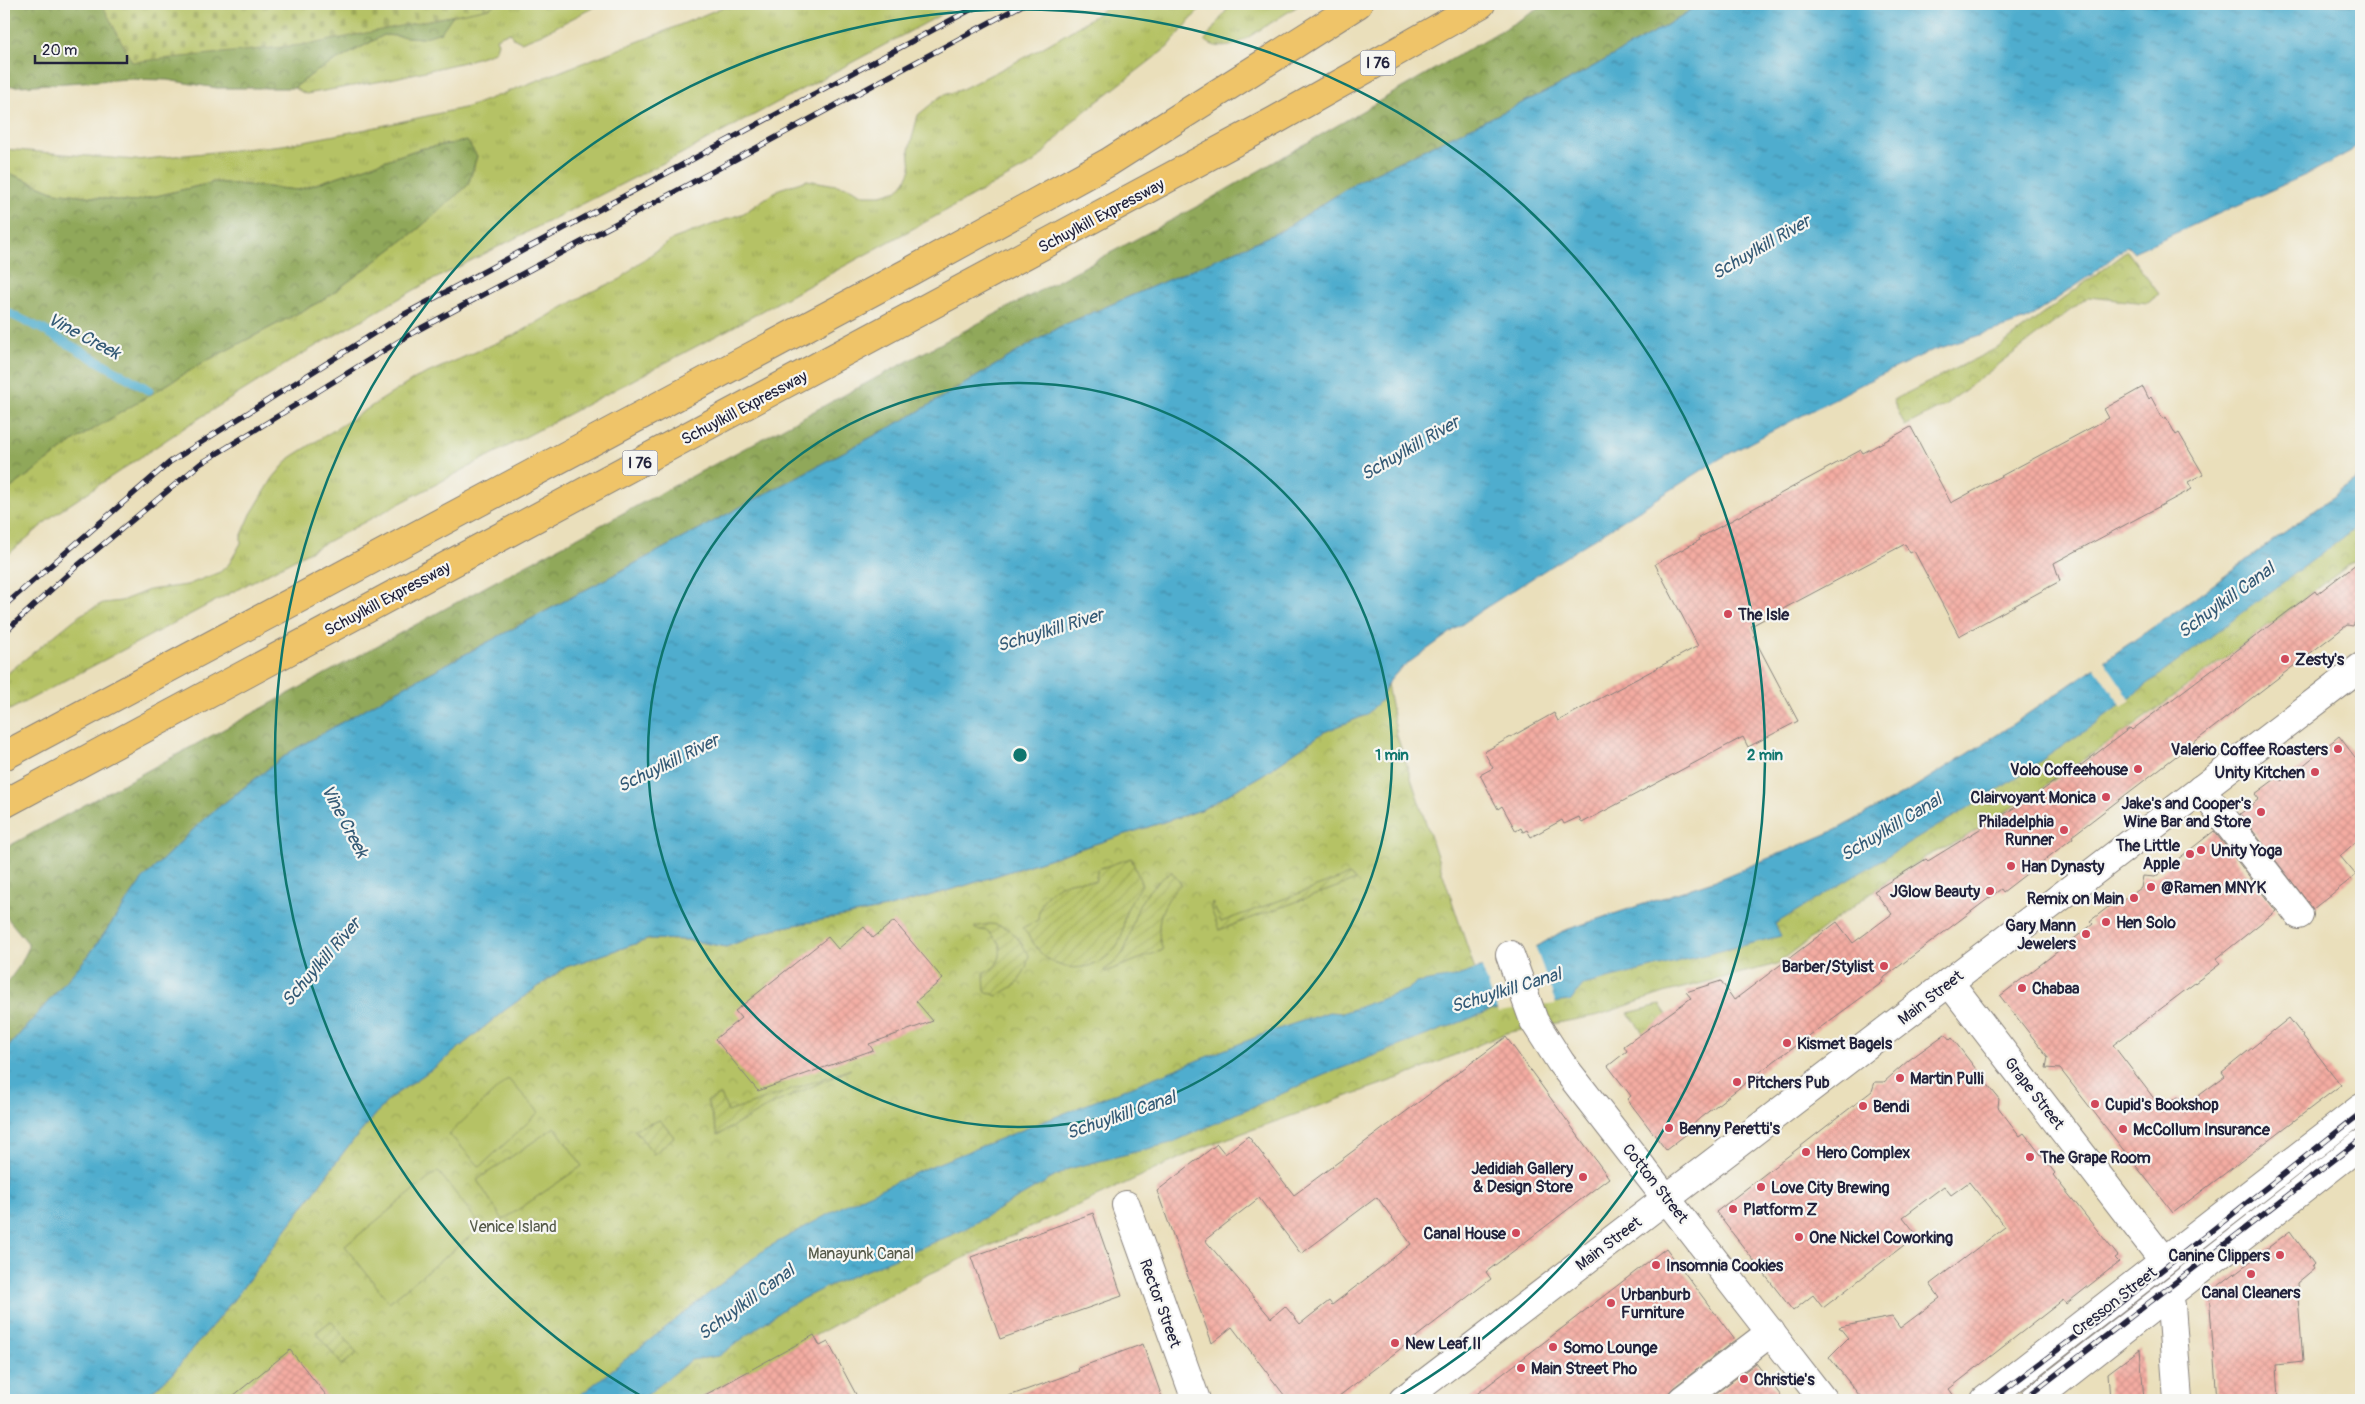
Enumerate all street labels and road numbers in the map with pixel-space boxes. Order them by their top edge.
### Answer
road number: I 76 [1360,50,1396,76]
street label: Schuylkill Expressway [1035,174,1168,258]
street label: Schuylkill Expressway [678,366,811,450]
road number: I 76 [622,450,658,476]
street label: Schuylkill Expressway [321,557,454,641]
street label: Main Street [1894,966,1968,1030]
street label: Grape Street [2000,1054,2069,1134]
street label: Cotton Street [1618,1140,1693,1228]
street label: Main Street [1572,1212,1646,1275]
street label: Rector Street [1135,1256,1186,1351]
street label: Cresson Street [2068,1262,2161,1341]

